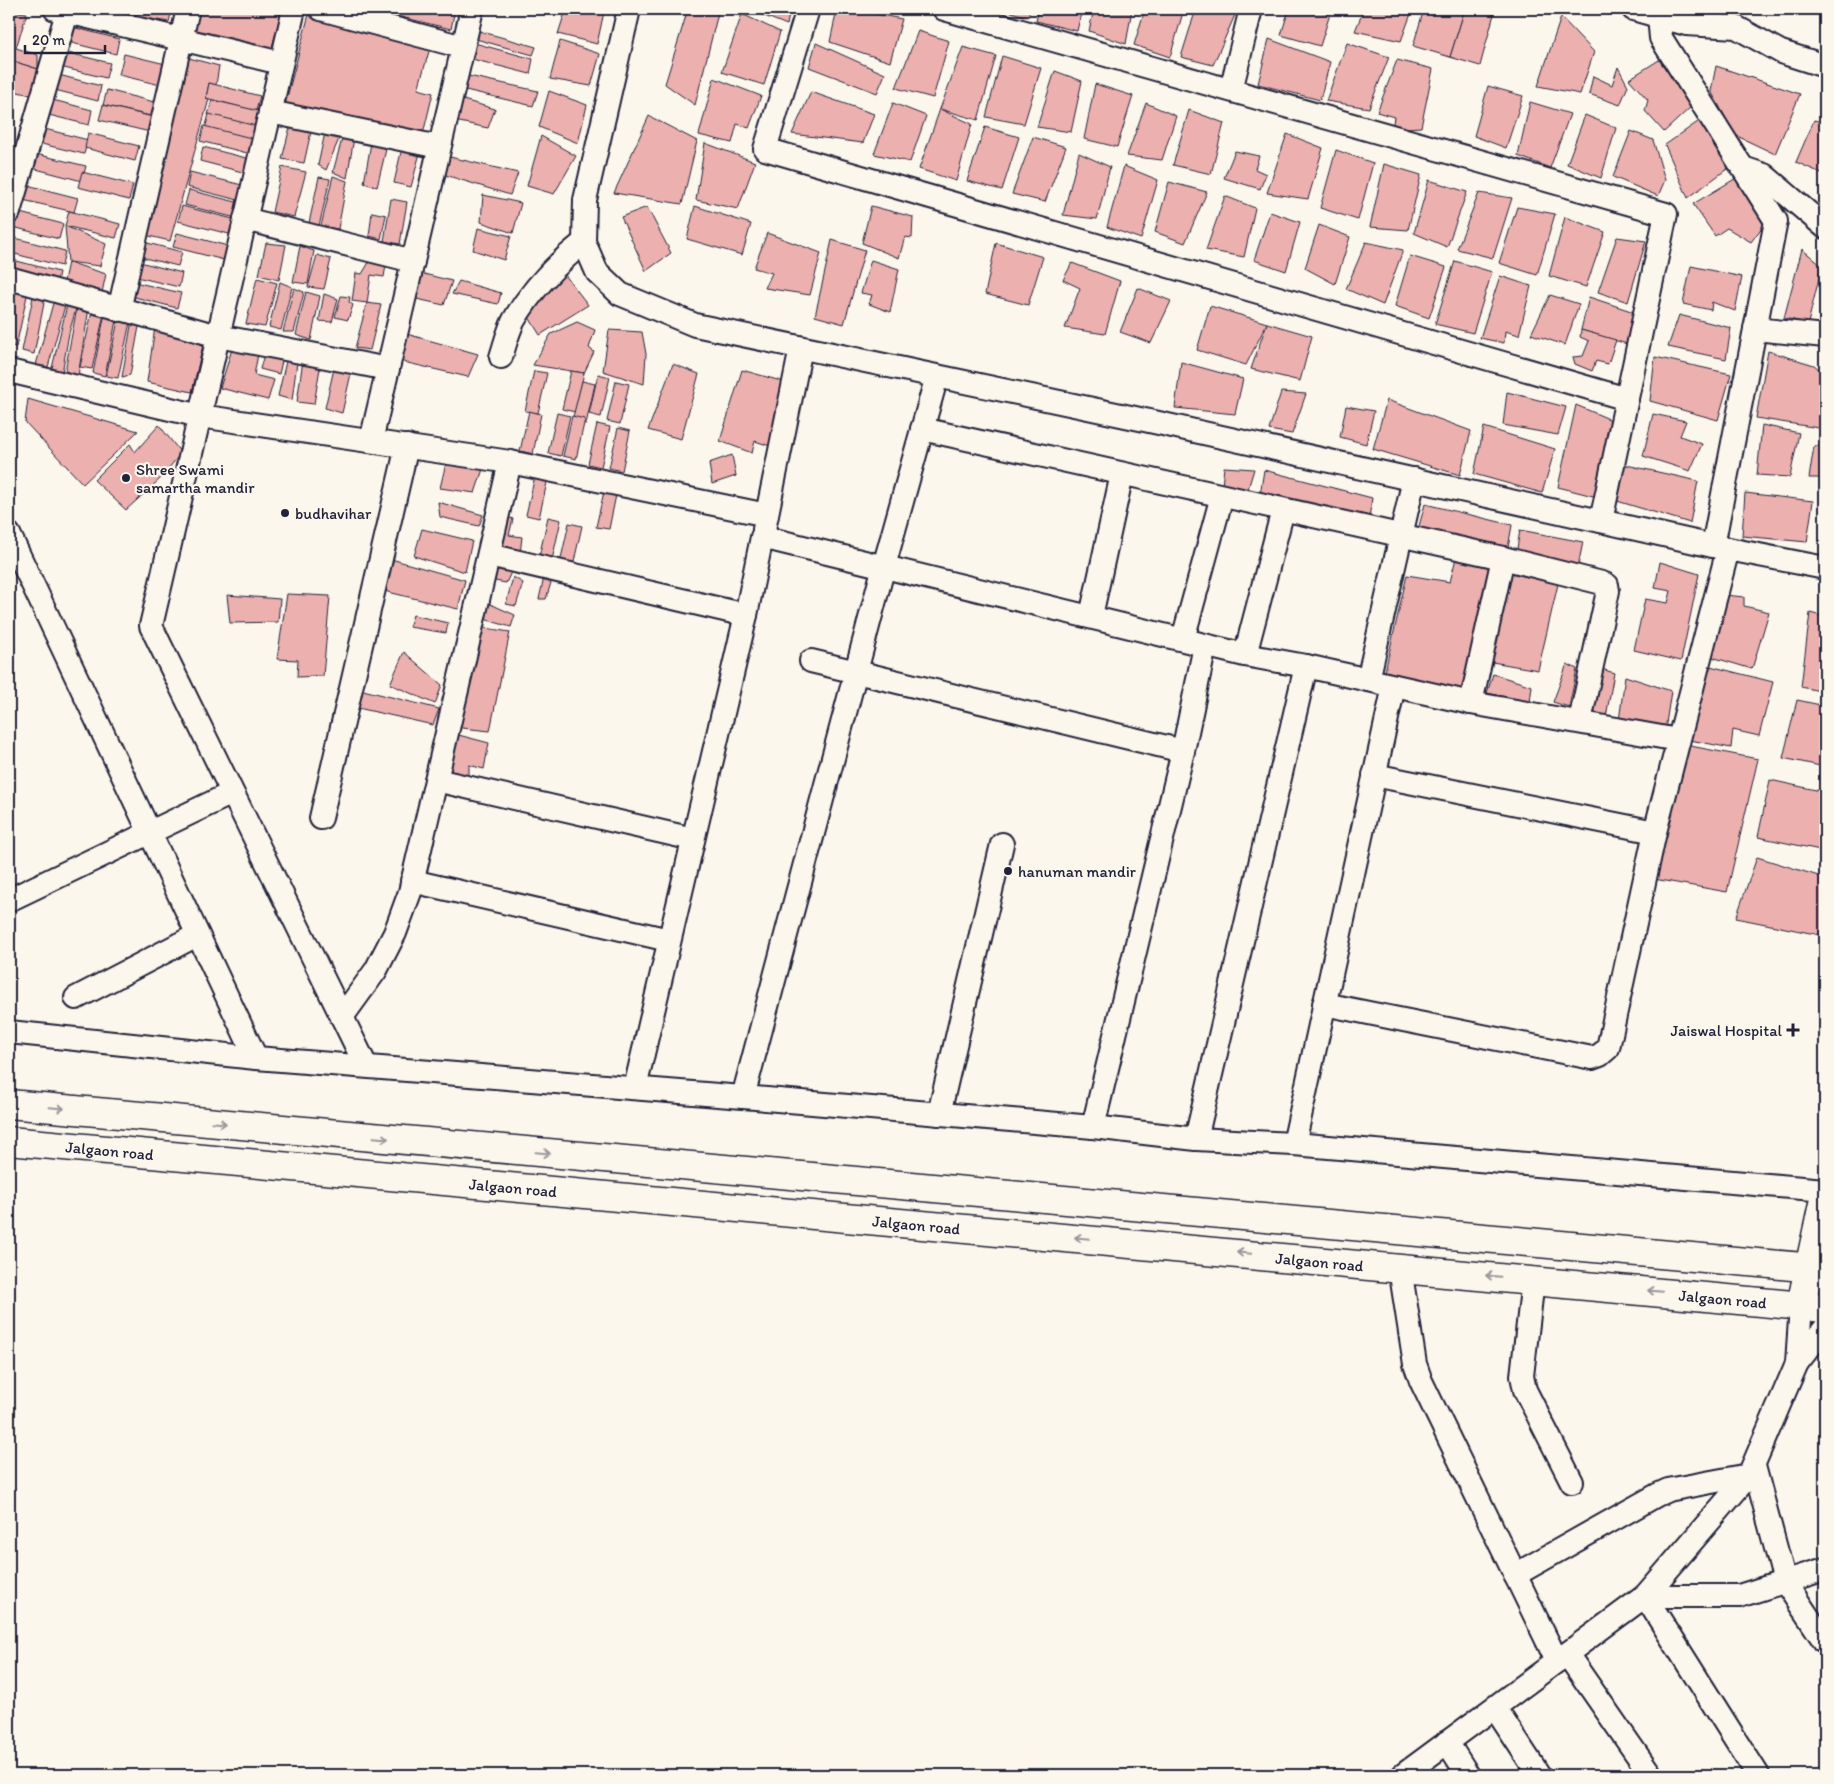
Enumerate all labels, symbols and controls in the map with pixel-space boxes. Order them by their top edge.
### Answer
scale bar [25,22,105,54]
text: 20 m [32,31,66,49]
place label: Shree Swami samartha mandir [136,460,255,497]
marker: Shree Swami samartha mandir [120,472,132,484]
place label: budhavihar [295,504,372,523]
marker: budhavihar [279,507,291,519]
place label: hanuman mandir [1018,862,1136,881]
marker: hanuman mandir [1002,865,1014,877]
place label: Jaiswal Hospital [1670,1021,1782,1040]
marker: Jaiswal Hospital [1786,1023,1800,1037]
one-way arrow [49,1103,65,1113]
one-way arrow [211,1118,227,1128]
one-way arrow [373,1133,389,1143]
street label: Jalgaon road [65,1137,155,1164]
one-way arrow [534,1148,550,1157]
street label: Jalgaon road [468,1174,558,1201]
street label: Jalgaon road [871,1211,961,1238]
one-way arrow [1075,1234,1091,1243]
one-way arrow [1236,1249,1252,1258]
street label: Jalgaon road [1275,1249,1365,1276]
one-way arrow [1485,1271,1501,1281]
street label: Jalgaon road [1678,1286,1768,1313]
one-way arrow [1647,1287,1663,1296]

